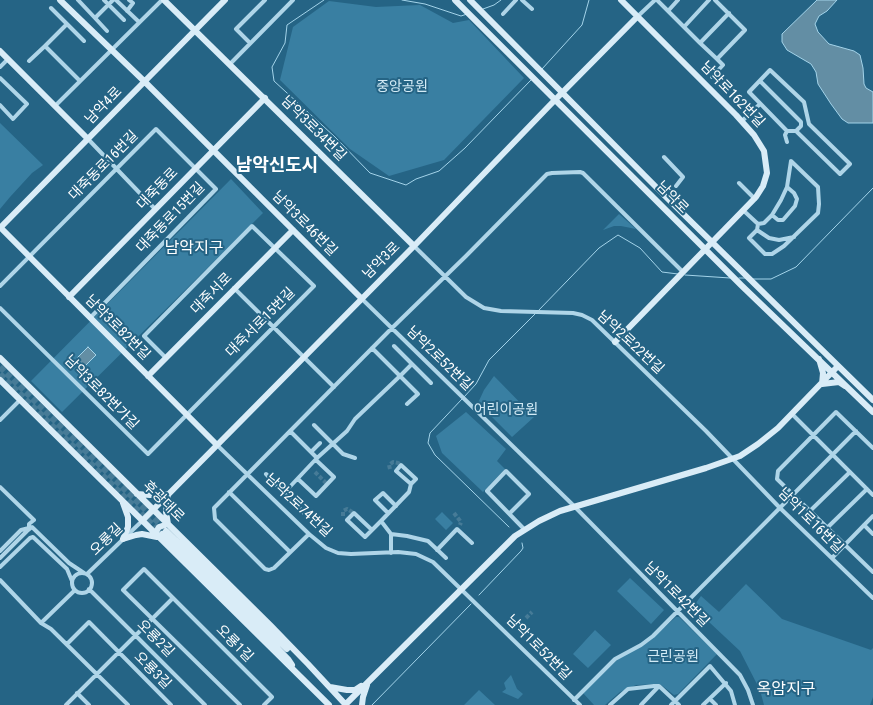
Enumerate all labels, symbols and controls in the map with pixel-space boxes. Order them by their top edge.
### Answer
street label: 남악로162번길 [696,59,768,131]
park label: 중앙공원 [376,79,428,95]
street label: 남악4로 [82,84,126,128]
street label: 남악3로34번길 [277,93,349,165]
street label: 대죽동로16번길 [66,128,142,204]
district label: 남악신도시 [236,155,318,177]
street label: 대죽동로 [134,165,182,213]
street label: 남악로 [652,178,692,218]
street label: 대죽동로15번길 [133,179,209,257]
street label: 남악3로46번길 [268,188,340,260]
district label: 남악지구 [165,239,223,259]
street label: 남악3로 [360,239,404,283]
street label: 대죽서로 [188,270,236,318]
street label: 대죽서로15번길 [223,285,299,361]
street label: 남악3로82번길 [81,292,153,364]
street label: 남악2로22번길 [593,308,667,378]
street label: 남악2로52번길 [403,323,475,395]
street label: 남악3로82번가길 [60,352,142,434]
park label: 어린이공원 [474,402,538,418]
street label: 남악2로74번길 [261,471,335,541]
street label: 후광대로 [139,478,187,526]
street label: 남악1로16번길 [774,485,846,557]
street label: 오룡길 [87,521,127,559]
street label: 남악1로42번길 [640,559,712,631]
street label: 남악1로52번길 [502,612,574,684]
street label: 오룡2길 [133,617,177,661]
street label: 오룡1길 [212,622,256,666]
street label: 오룡3길 [130,649,174,693]
park label: 근린공원 [647,649,699,665]
district label: 옥암지구 [757,680,815,700]

